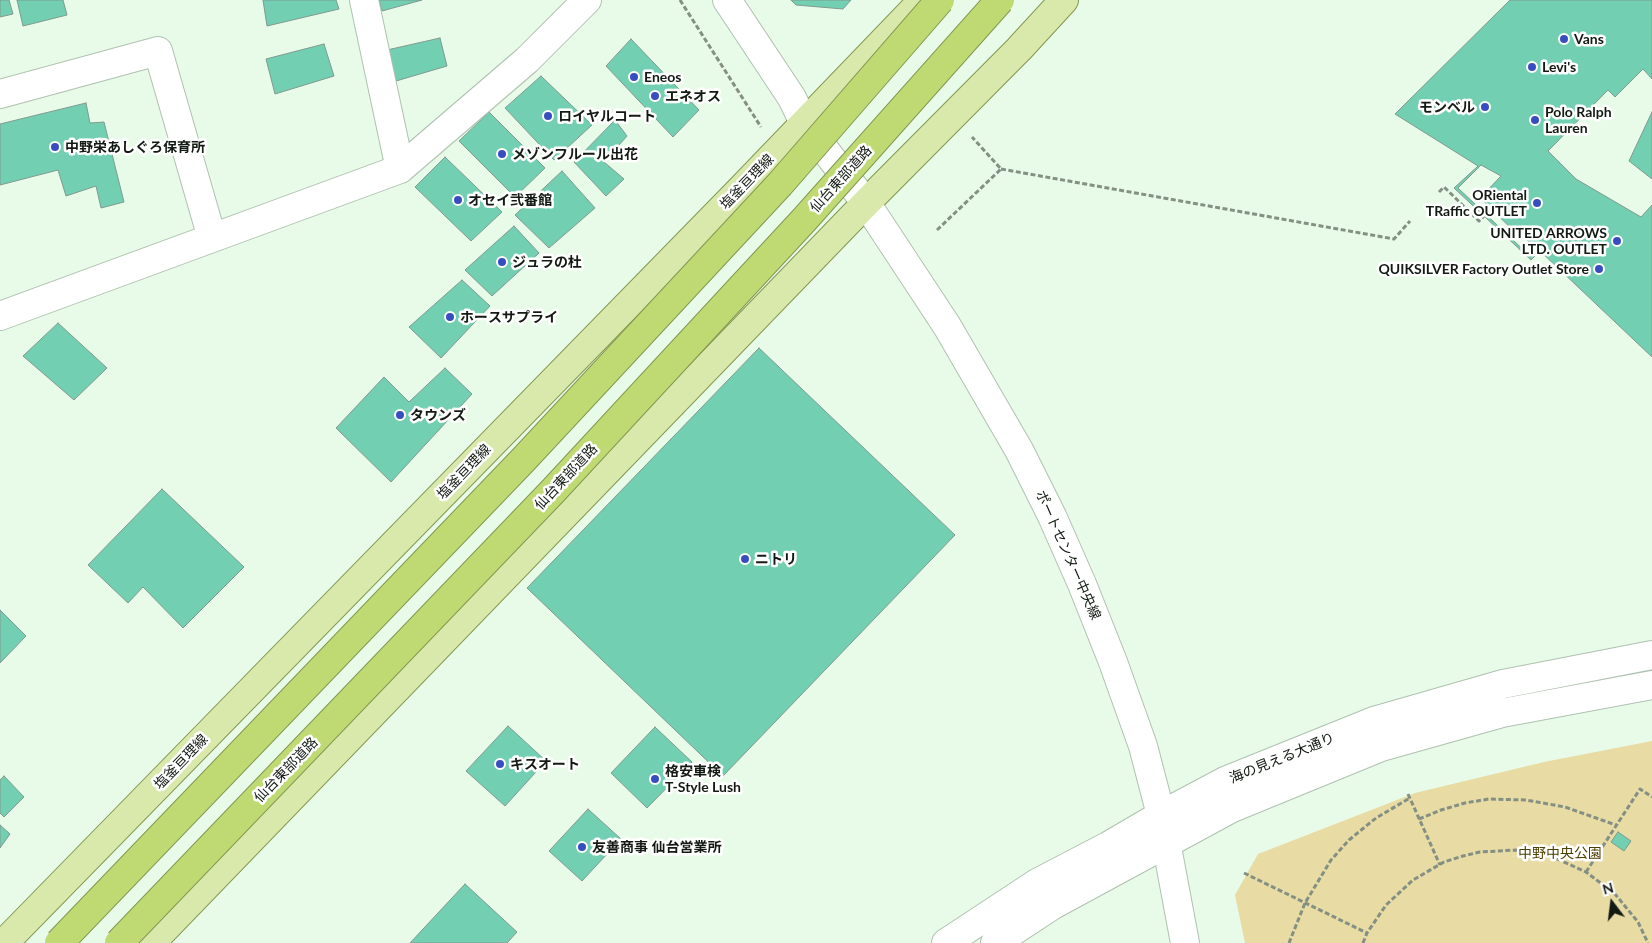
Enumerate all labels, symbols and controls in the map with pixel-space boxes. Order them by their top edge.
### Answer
place label: Vans [1574,31,1604,47]
marker: Vans [1558,33,1570,45]
place label: Levi's [1542,59,1576,75]
marker: Levi's [1526,61,1538,73]
place label: Eneos [644,69,681,85]
marker: Eneos [628,71,640,83]
place label: エネオス [665,88,721,104]
marker: エネオス [649,90,661,102]
place label: モンベル [1419,99,1475,115]
marker: モンベル [1479,101,1491,113]
place label: Polo Ralph Lauren [1545,104,1612,136]
place label: ロイヤルコート [558,108,656,124]
marker: ロイヤルコート [542,110,554,122]
marker: Polo Ralph Lauren [1529,114,1541,126]
place label: 中野栄あしぐろ保育所 [65,139,205,155]
marker: 中野栄あしぐろ保育所 [49,141,61,153]
street label: 仙台東部道路 [807,142,875,216]
place label: メゾンフルール出花 [512,146,638,162]
marker: メゾンフルール出花 [496,148,508,160]
street label: 塩釜亘理線 [717,151,777,213]
place label: ORiental TRaffic OUTLET [1426,187,1527,220]
place label: オセイ弐番館 [468,192,552,208]
marker: オセイ弐番館 [452,194,464,206]
marker: ORiental TRaffic OUTLET [1531,197,1543,209]
place label: UNITED ARROWS LTD. OUTLET [1490,225,1607,258]
marker: UNITED ARROWS LTD. OUTLET [1611,235,1623,247]
place label: ジュラの杜 [512,254,582,270]
marker: ジュラの杜 [496,256,508,268]
place label: QUIKSILVER Factory Outlet Store [1379,261,1589,277]
marker: QUIKSILVER Factory Outlet Store [1593,263,1605,275]
place label: ホースサプライ [460,309,558,325]
marker: ホースサプライ [444,311,456,323]
place label: タウンズ [410,407,466,423]
marker: タウンズ [394,409,406,421]
street label: 塩釜亘理線 [434,441,494,503]
street label: 仙台東部道路 [531,441,601,513]
street label: ポートセンター中央線 [1032,488,1104,622]
place label: ニトリ [755,551,797,567]
marker: ニトリ [739,553,751,565]
street label: 海の見える大通り [1227,729,1337,787]
street label: 塩釜亘理線 [151,731,211,793]
street label: 仙台東部道路 [251,734,321,806]
place label: キスオート [510,756,580,772]
marker: キスオート [494,758,506,770]
place label: 格安車検 T-Style Lush [665,763,741,796]
marker: 格安車検 T-Style Lush [649,773,661,785]
place label: 友善商事 仙台営業所 [592,839,721,855]
marker: 友善商事 仙台営業所 [576,841,588,853]
park label: 中野中央公園 [1518,845,1602,861]
north arrow [1587,878,1637,928]
text: N [1601,878,1615,898]

